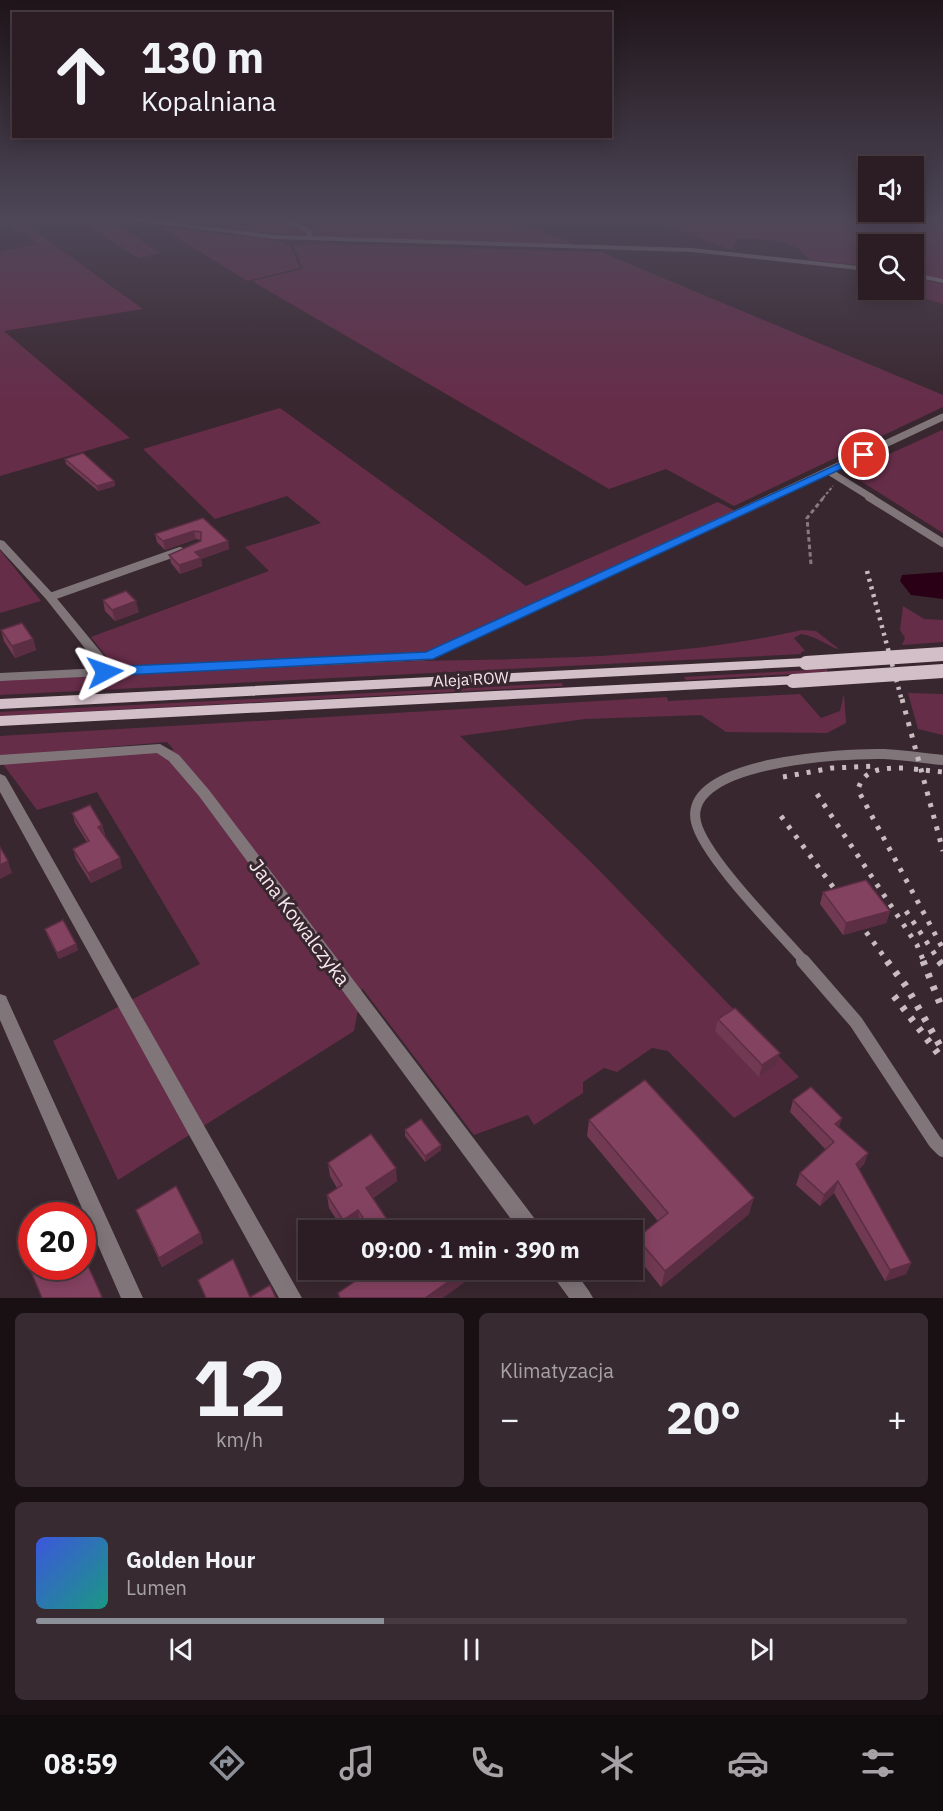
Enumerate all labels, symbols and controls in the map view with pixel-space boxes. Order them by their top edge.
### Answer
text: 130 m [141,30,264,85]
icon: ahead [42,36,120,114]
text: Kopalniana [141,83,276,118]
map controls [858,156,924,300]
button: sound [858,156,924,222]
button: search [858,234,924,300]
pin [838,429,889,480]
icon: arrive [847,438,880,471]
position arrow [73,640,137,704]
street label: Aleja ROW [433,667,509,691]
street label: Jana Kowalczyka [243,853,357,991]
speed limit sign: 20 [18,1202,96,1280]
text: 09:00 · 1 min · 390 m [361,1235,580,1264]
text: 12 [193,1336,286,1437]
text: Klimatyzacja [500,1357,614,1384]
text: 20° [666,1388,741,1446]
text: − [500,1397,520,1440]
text: + [887,1397,907,1440]
text: km/h [216,1426,263,1453]
text: Golden Hour [126,1545,255,1574]
text: Lumen [126,1574,187,1601]
icon: previous [165,1633,198,1666]
icon: pause [455,1633,488,1666]
icon: next [745,1633,778,1666]
icon: directions [206,1742,248,1784]
icon: music [336,1742,378,1784]
icon: phone [466,1742,508,1784]
icon: climate [596,1742,638,1784]
icon: car [727,1742,769,1784]
icon: filters [857,1742,899,1784]
text: 08:59 [44,1746,118,1781]

